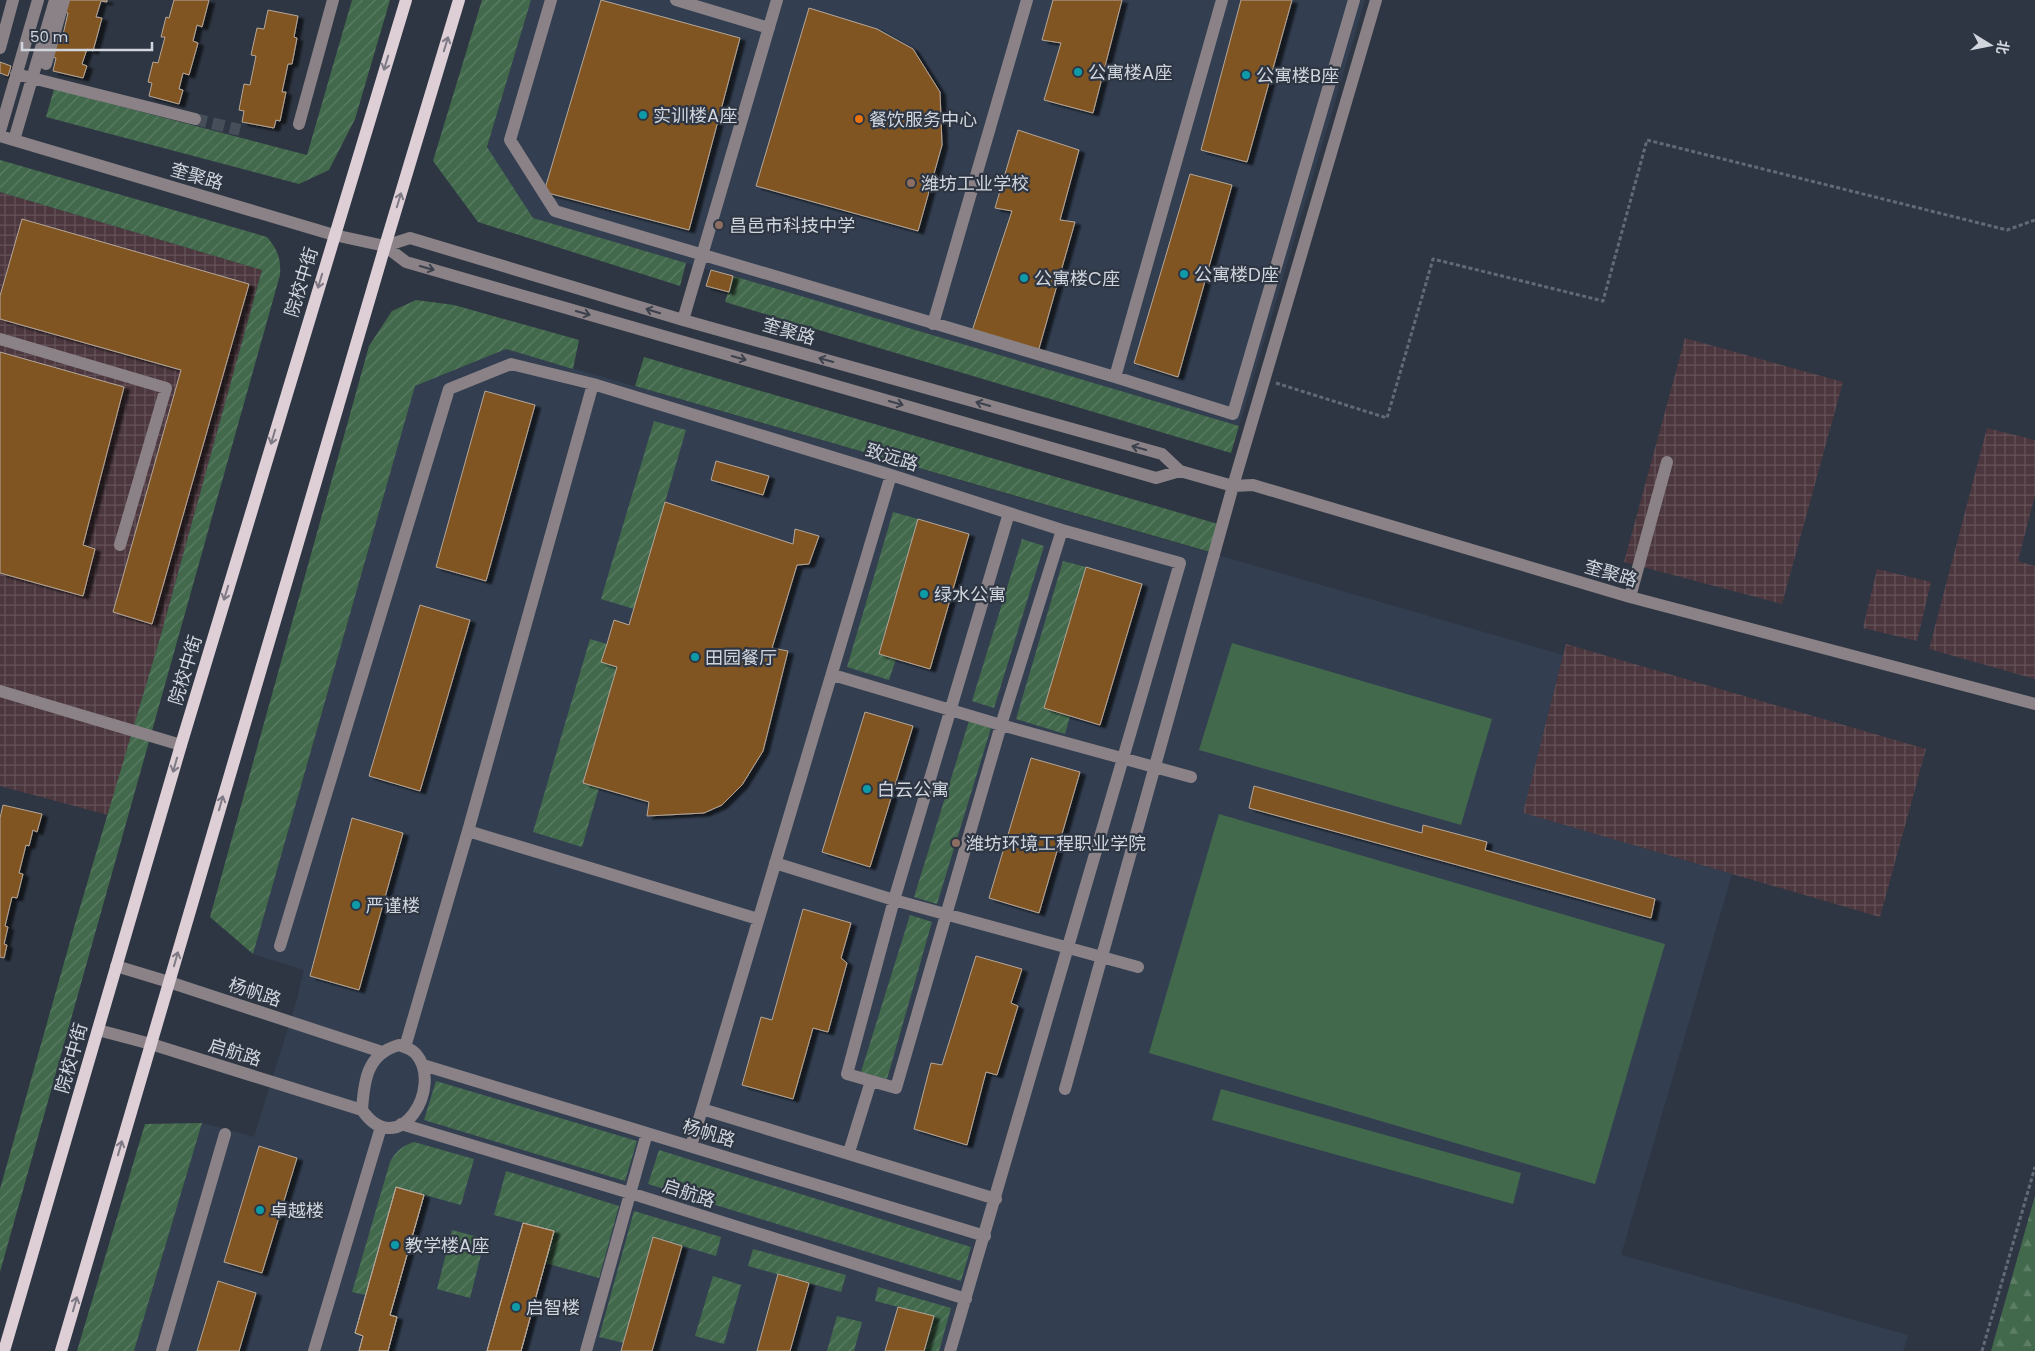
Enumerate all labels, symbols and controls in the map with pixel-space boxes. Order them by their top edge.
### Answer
scale bar [22,20,152,52]
north arrow [1965,20,2015,70]
text: 50 m [30,26,68,47]
one-way arrow [441,37,451,53]
text: 北 [1992,39,2014,56]
one-way arrow [381,55,391,71]
place label: 公寓楼A座 [1088,60,1172,85]
place label: 公寓楼B座 [1256,63,1339,88]
marker: 公寓楼A座 [1072,66,1084,78]
marker: 公寓楼B座 [1240,69,1252,81]
place label: 实训楼A座 [653,103,737,128]
place label: 餐饮服务中心 [869,107,977,132]
marker: 实训楼A座 [637,109,649,121]
marker: 餐饮服务中心 [853,113,865,125]
street label: 奎聚路 [168,157,226,195]
place label: 潍坊工业学校 [921,171,1029,196]
marker: 潍坊工业学校 [905,177,917,189]
one-way arrow [394,192,404,208]
place label: 昌邑市科技中学 [729,213,855,238]
marker: 昌邑市科技中学 [713,219,725,231]
street label: 院校中街 [279,244,323,320]
place label: 公寓楼D座 [1194,262,1279,287]
one-way arrow [419,264,435,274]
place label: 公寓楼C座 [1034,266,1120,291]
marker: 公寓楼D座 [1178,268,1190,280]
marker: 公寓楼C座 [1018,272,1030,284]
one-way arrow [314,273,324,289]
one-way arrow [646,305,662,315]
one-way arrow [575,309,591,319]
street label: 奎聚路 [760,312,818,350]
one-way arrow [731,354,747,364]
one-way arrow [819,355,835,364]
one-way arrow [975,398,991,408]
one-way arrow [887,399,903,409]
one-way arrow [267,429,277,445]
street label: 致远路 [863,437,921,477]
one-way arrow [1132,442,1148,452]
street label: 奎聚路 [1582,554,1640,592]
place label: 绿水公寓 [934,582,1006,607]
one-way arrow [221,584,231,600]
marker: 绿水公寓 [918,588,930,600]
street label: 院校中街 [163,632,207,708]
place label: 田园餐厅 [705,645,777,670]
marker: 田园餐厅 [689,651,701,663]
one-way arrow [169,757,179,773]
place label: 白云公寓 [877,777,949,802]
marker: 白云公寓 [861,783,873,795]
one-way arrow [217,795,227,811]
place label: 潍坊环境工程职业学院 [966,831,1146,856]
marker: 潍坊环境工程职业学院 [950,837,962,849]
place label: 严谨楼 [366,893,420,918]
marker: 严谨楼 [350,899,362,911]
one-way arrow [171,951,181,967]
street label: 杨帆路 [225,972,285,1012]
street label: 院校中街 [49,1020,93,1096]
street label: 启航路 [206,1032,264,1072]
street label: 杨帆路 [680,1113,738,1153]
one-way arrow [116,1141,126,1157]
street label: 启航路 [659,1173,719,1213]
place label: 卓越楼 [270,1198,324,1223]
marker: 卓越楼 [254,1204,266,1216]
place label: 教学楼A座 [405,1233,489,1258]
marker: 教学楼A座 [389,1239,401,1251]
place label: 启智楼 [526,1295,580,1320]
one-way arrow [70,1297,80,1313]
marker: 启智楼 [510,1301,522,1313]

